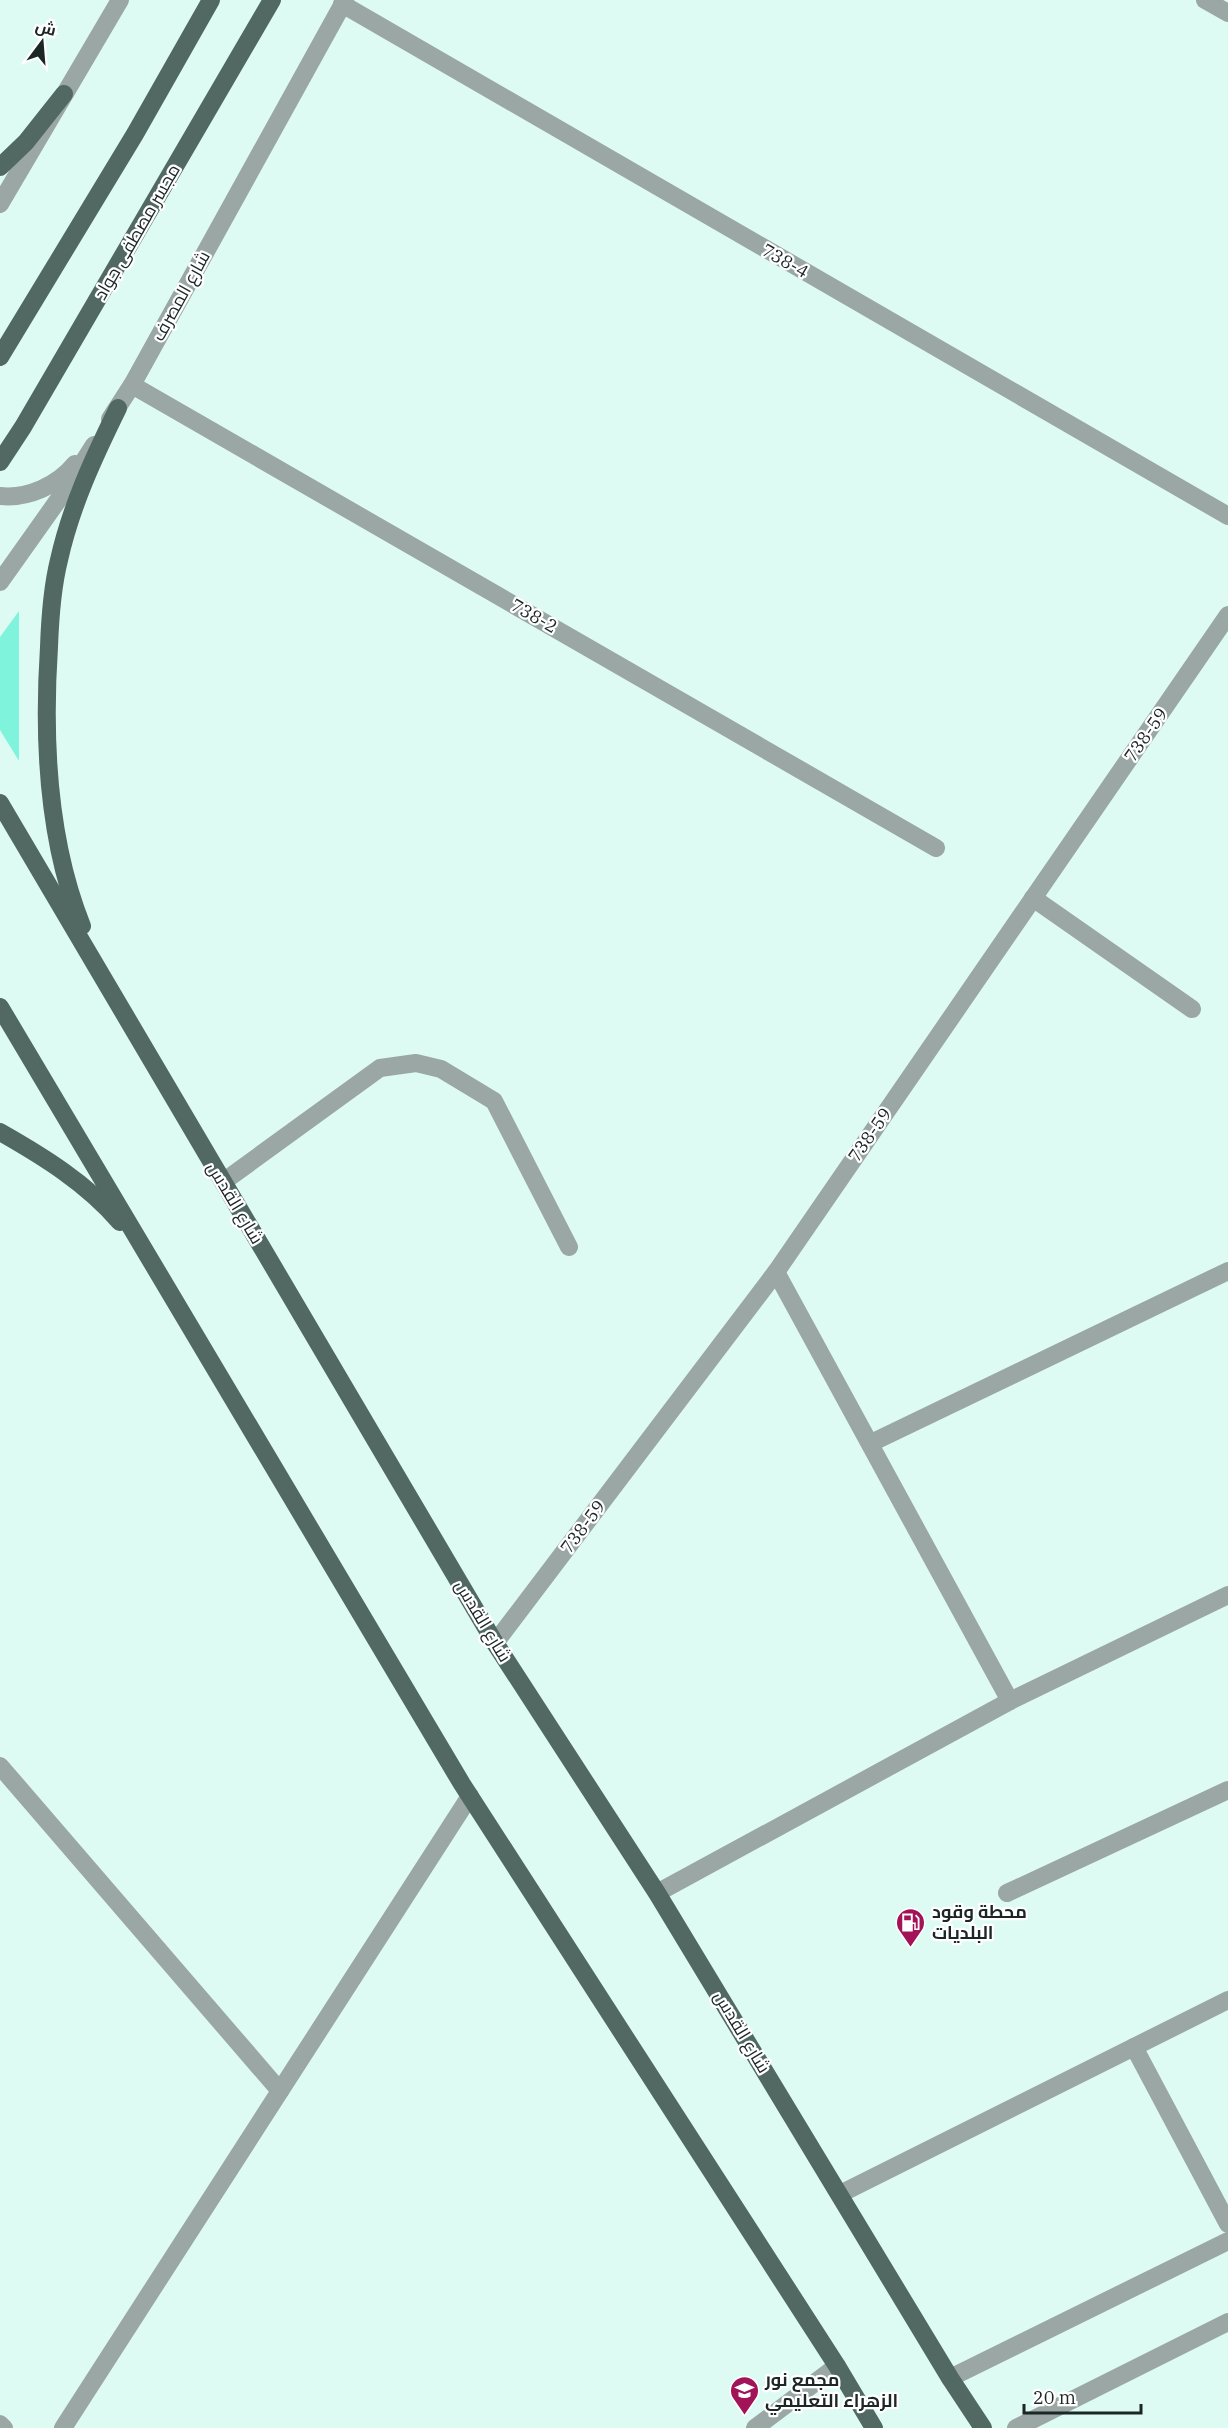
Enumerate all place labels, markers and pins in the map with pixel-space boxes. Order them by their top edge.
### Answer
place label: محطة وقود البلديات [932,1900,1027,1944]
fuel station icon: محطة وقود البلديات [895,1906,927,1948]
place label: مجمع نور الزهراء التعليمي [764,2368,898,2416]
school or university icon: مجمع نور الزهراء التعليمي [728,2374,760,2416]

